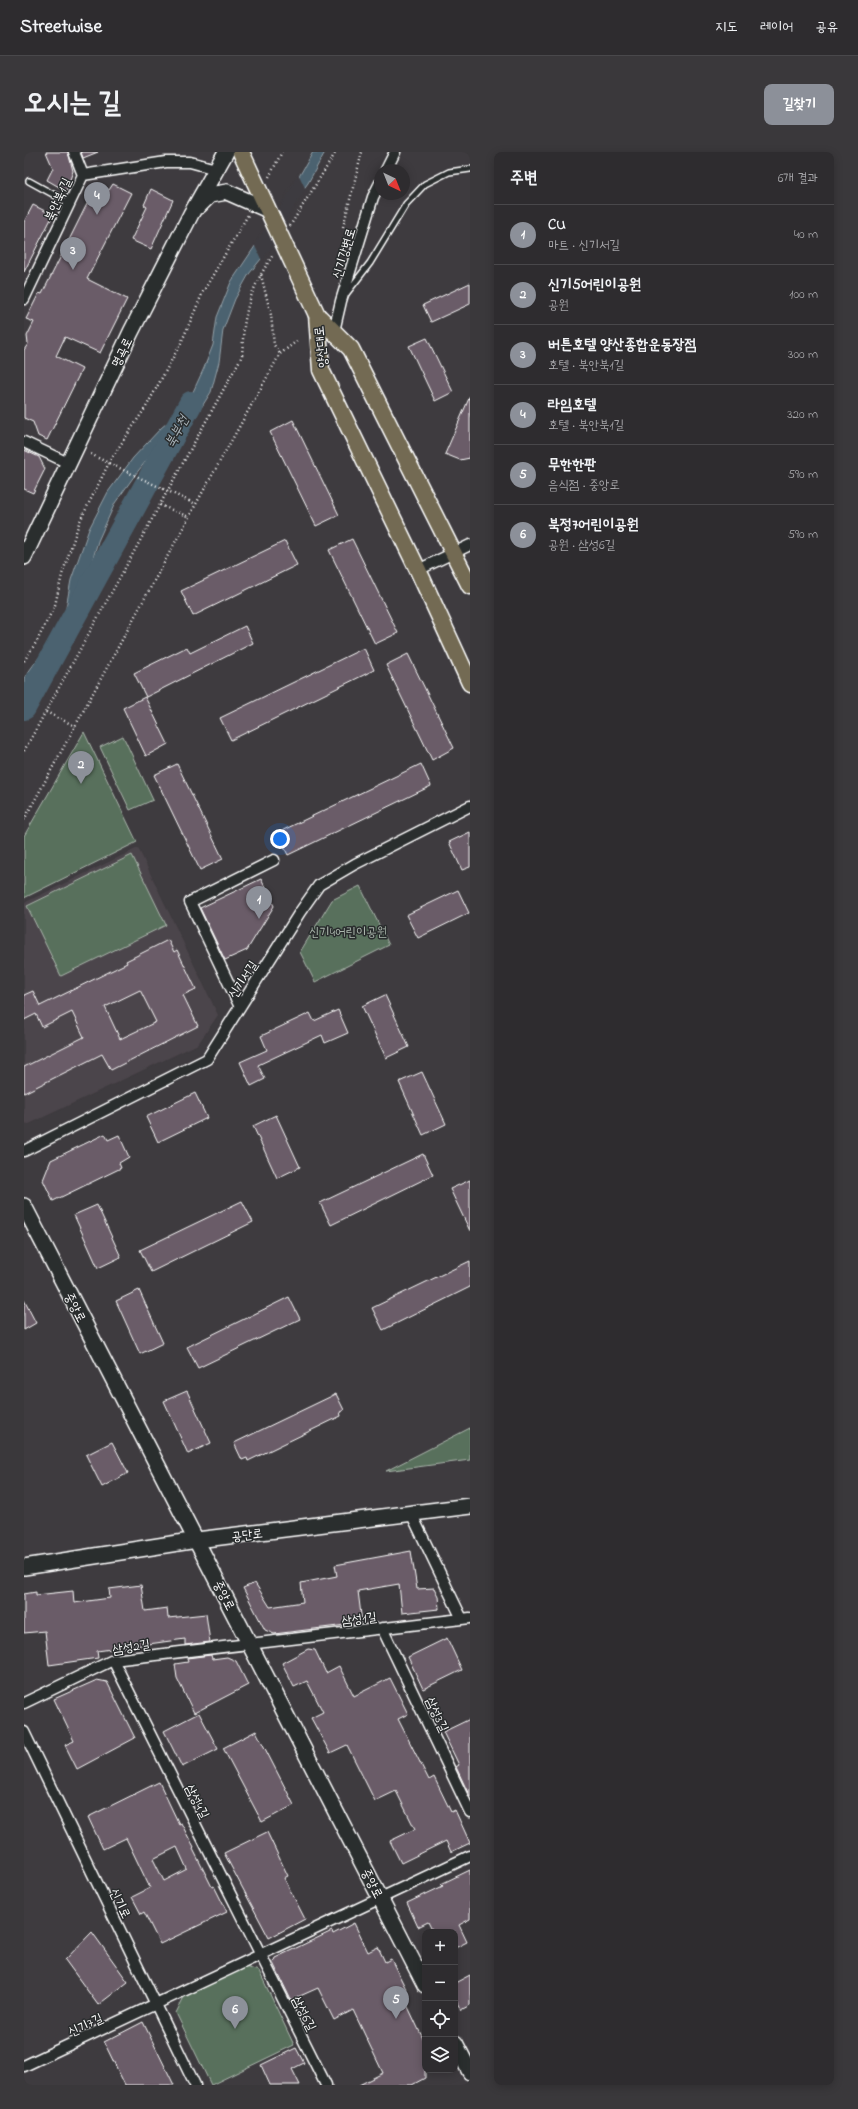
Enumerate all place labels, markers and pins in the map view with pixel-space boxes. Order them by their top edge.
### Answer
pin: 4 [84,182,110,215]
pin: 3 [60,237,86,270]
pin: 2 [68,751,94,784]
pin: 1 [246,886,272,919]
pin: 5 [383,1986,409,2019]
pin: 6 [222,1996,248,2029]

